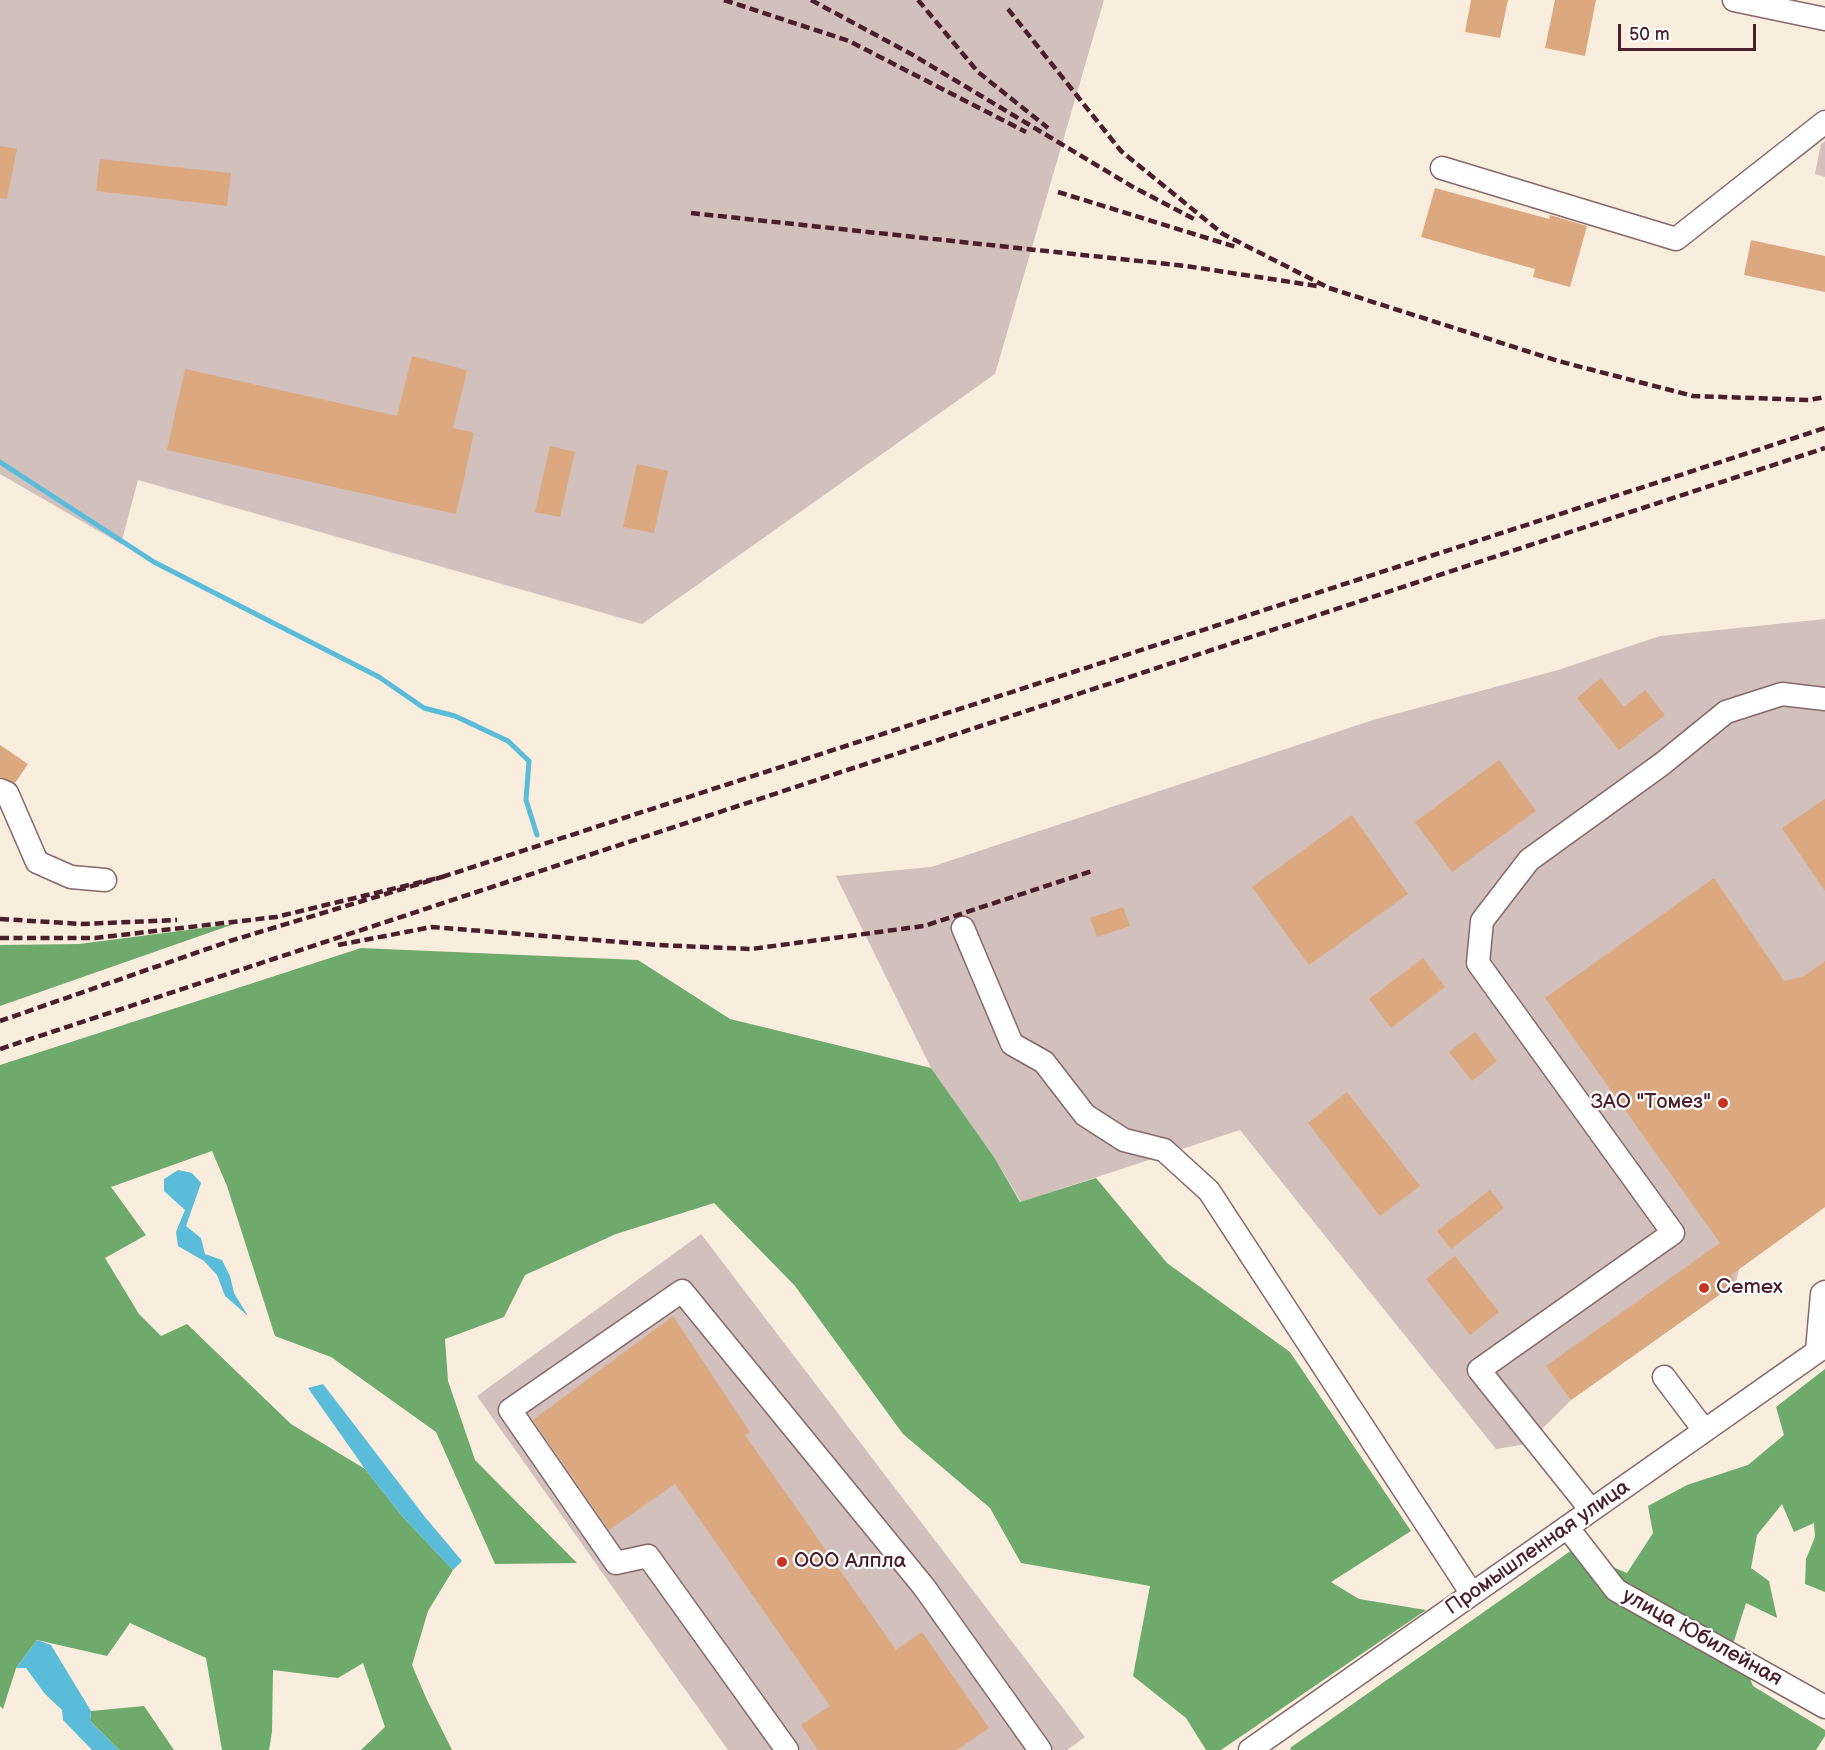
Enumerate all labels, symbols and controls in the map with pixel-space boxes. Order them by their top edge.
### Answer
scale bar [1621,12,1759,50]
text: 50 m [1629,24,1670,45]
place label: ЗАО "Томез" [1591,1090,1711,1116]
marker: ЗАО "Томез" [1716,1096,1730,1110]
place label: Cemex [1716,1275,1783,1301]
marker: Cemex [1697,1281,1711,1295]
street label: Промышленная улица [1441,1475,1635,1621]
place label: ООО Алпла [794,1549,906,1575]
marker: ООО Алпла [775,1555,789,1569]
street label: улица Юбилейная [1618,1584,1786,1692]

